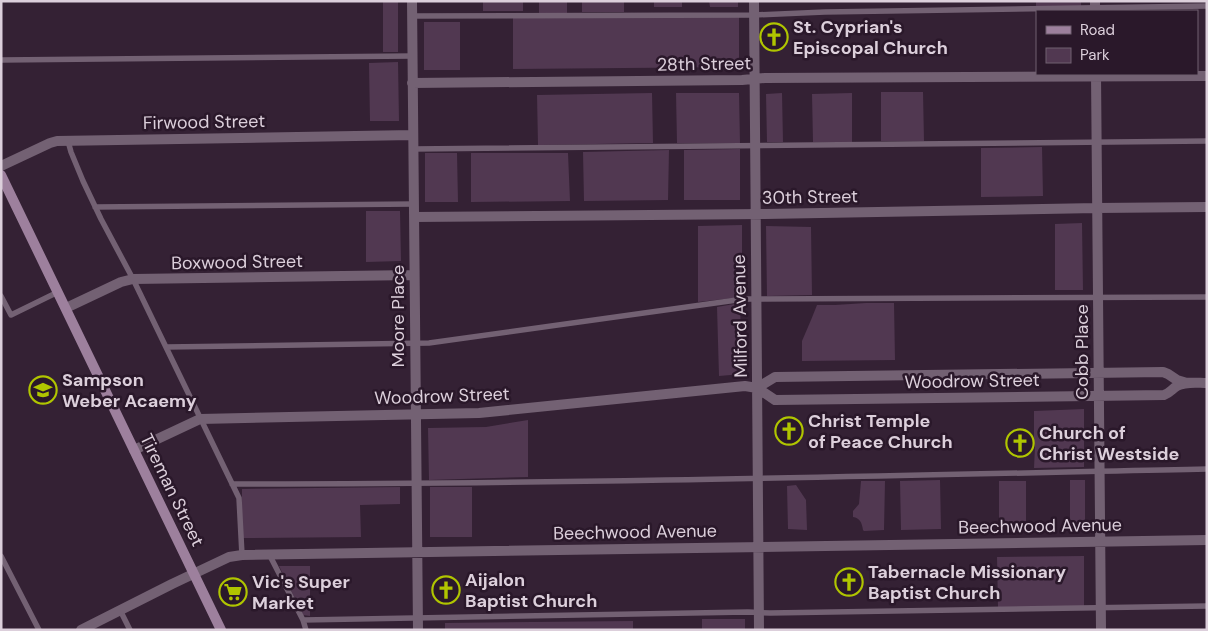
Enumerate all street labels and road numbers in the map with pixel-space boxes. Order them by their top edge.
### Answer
street label: 28th Street [657,51,751,77]
street label: Firwood Street [143,109,265,135]
street label: 30th Street [762,184,858,210]
street label: Boxwood Street [171,249,303,275]
street label: Milford Avenue [727,254,753,378]
street label: Moore Place [386,265,410,367]
street label: Cobb Place [1070,304,1094,400]
street label: Woodrow Street [904,368,1040,394]
street label: Woodrow Street [374,382,510,410]
street label: Tireman Street [134,429,210,551]
street label: Beechwood Avenue [958,513,1122,539]
street label: Beechwood Avenue [553,519,717,545]

